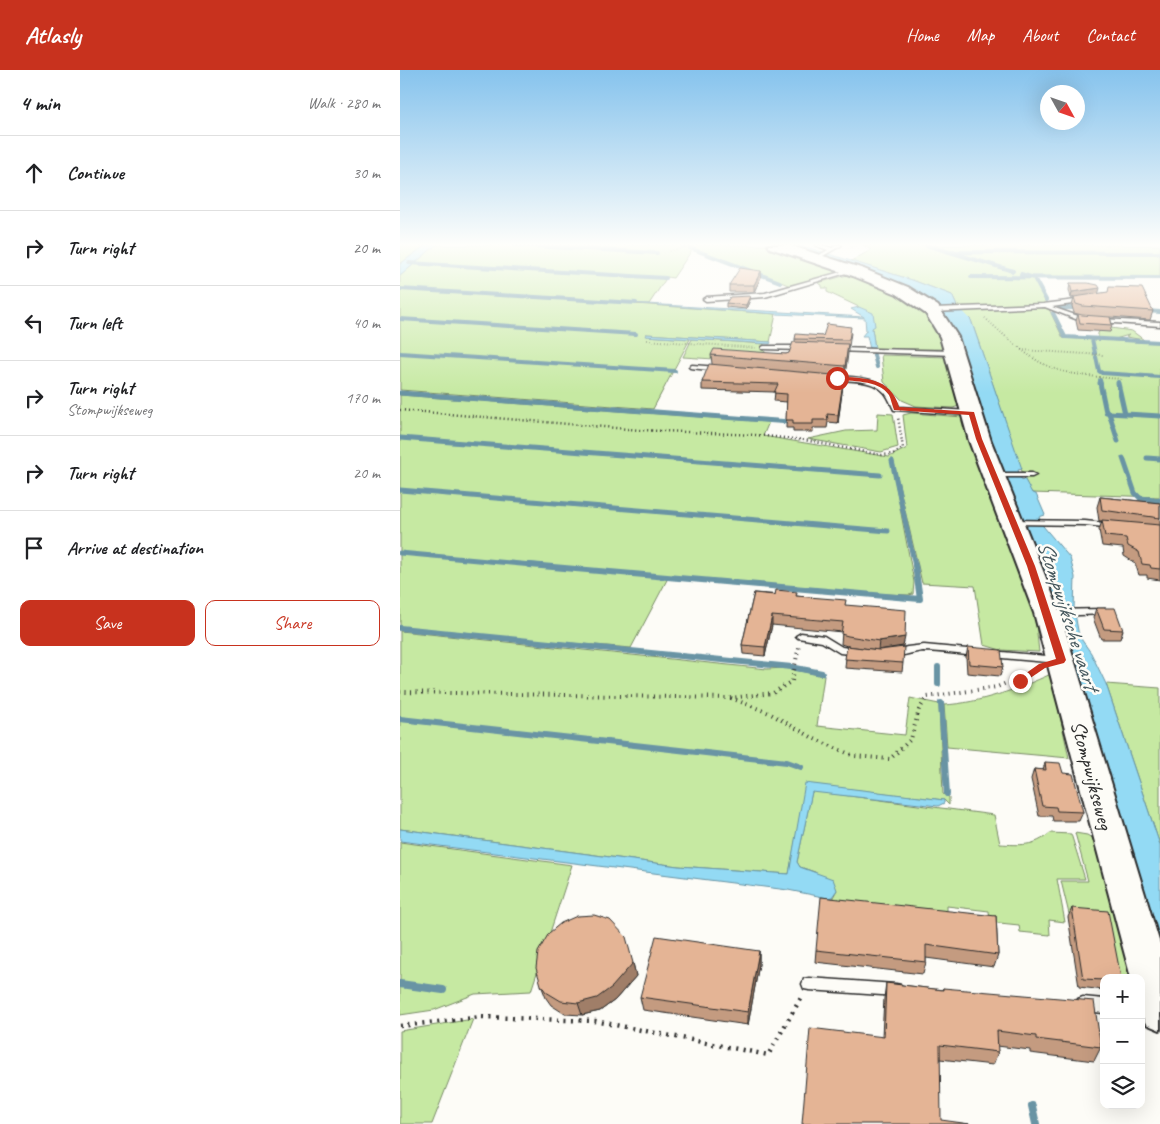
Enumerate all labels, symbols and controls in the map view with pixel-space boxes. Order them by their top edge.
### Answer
text: Atlasly [25,20,81,50]
text: Home [906,24,939,46]
text: Map [967,24,994,46]
text: About [1022,24,1058,46]
text: Contact [1086,24,1135,46]
north arrow [1040,85,1085,130]
text: 4 min [20,90,60,116]
text: Walk · 280 m [308,93,380,113]
icon: ahead [20,159,48,187]
text: Continue [67,161,124,185]
text: 30 m [353,163,380,183]
icon: right [20,234,48,262]
text: Turn right [67,236,134,260]
text: 20 m [353,238,380,258]
icon: left [20,309,48,337]
text: Turn left [67,311,122,335]
text: 40 m [353,313,380,333]
route start [826,367,849,390]
text: Turn right [67,376,134,400]
icon: right [20,384,48,412]
text: 170 m [346,388,380,408]
text: Stompwijkseweg [67,400,152,420]
icon: right [20,459,48,487]
text: Turn right [67,461,134,485]
text: 20 m [353,463,380,483]
icon: arrive [20,534,48,562]
text: Arrive at destination [67,536,203,560]
water label: Stompwijksche vaart [1031,537,1107,698]
button: Save [20,600,195,646]
button: Share [205,600,380,646]
route end [1009,670,1032,693]
street label: Stompwijkseweg [1065,718,1119,834]
map controls [1100,974,1145,1109]
button: + [1100,974,1145,1019]
button: − [1100,1019,1145,1064]
button: layers [1100,1064,1145,1109]

